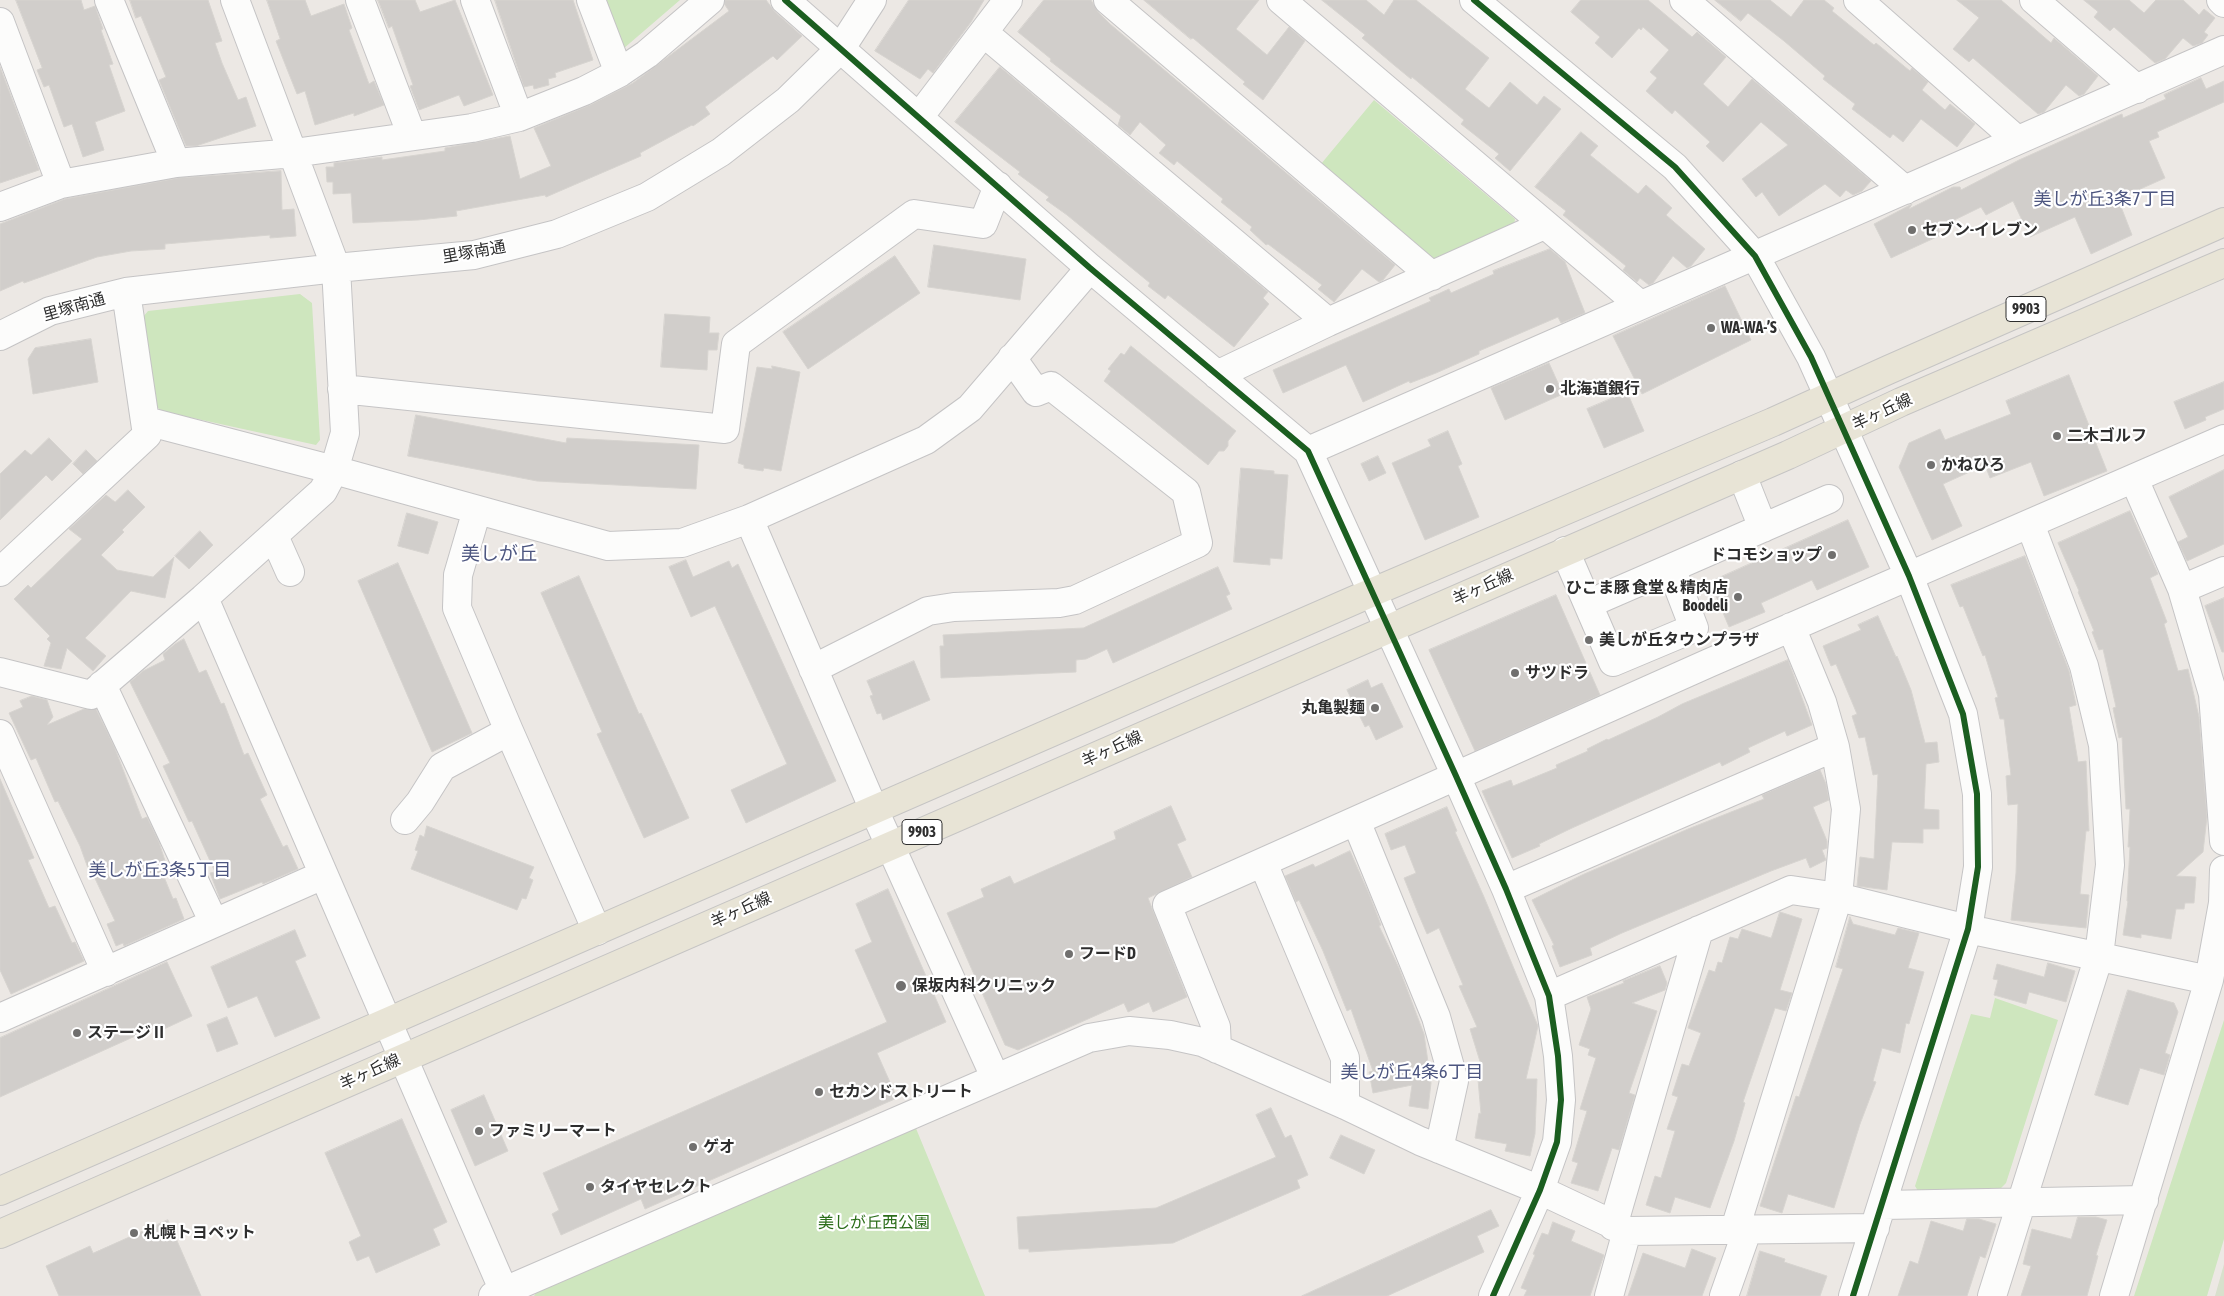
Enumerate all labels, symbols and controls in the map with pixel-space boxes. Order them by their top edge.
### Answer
district label: 美しが丘3条7丁目 [2034,188,2176,210]
place label: セブン-イレブン [1922,220,2038,240]
marker: セブン-イレブン [1906,224,1918,236]
street label: 里塚南通 [441,237,507,267]
street label: 里塚南通 [41,289,107,325]
road number: 9903 [2006,296,2046,322]
place label: WA-WA-’S [1721,318,1777,338]
marker: WA-WA-’S [1705,322,1717,334]
place label: 北海道銀行 [1560,379,1640,399]
marker: 北海道銀行 [1544,383,1556,395]
street label: 羊ヶ丘線 [1849,390,1915,434]
place label: 二木ゴルフ [2067,426,2147,446]
marker: 二木ゴルフ [2051,430,2063,442]
place label: かねひろ [1941,455,2005,475]
marker: かねひろ [1925,459,1937,471]
district label: 美しが丘 [461,543,537,565]
place label: ドコモショップ [1710,545,1822,565]
marker: ドコモショップ [1826,549,1838,561]
street label: 羊ヶ丘線 [1450,565,1516,609]
place label: ひこま豚 食堂＆精肉店 Boodeli [1566,578,1728,616]
marker: ひこま豚 食堂＆精肉店 Boodeli [1732,591,1744,603]
place label: 美しが丘タウンプラザ [1599,630,1759,650]
marker: 美しが丘タウンプラザ [1583,634,1595,646]
place label: サツドラ [1525,663,1589,683]
marker: サツドラ [1509,667,1521,679]
place label: 丸亀製麺 [1301,698,1365,718]
marker: 丸亀製麺 [1369,702,1381,714]
street label: 羊ヶ丘線 [1079,727,1145,771]
road number: 9903 [902,820,942,844]
district label: 美しが丘3条5丁目 [89,859,231,881]
street label: 羊ヶ丘線 [708,888,774,932]
place label: フードD [1079,944,1136,964]
marker: フードD [1063,948,1075,960]
place label: 保坂内科クリニック [912,976,1056,996]
marker: 保坂内科クリニック [894,979,908,993]
place label: ステージⅡ [87,1023,167,1043]
marker: ステージⅡ [71,1027,83,1039]
street label: 羊ヶ丘線 [337,1050,403,1094]
district label: 美しが丘4条6丁目 [1341,1061,1483,1083]
place label: セカンドストリート [829,1082,973,1102]
marker: セカンドストリート [813,1086,825,1098]
place label: ファミリーマート [489,1121,617,1141]
marker: ファミリーマート [473,1125,485,1137]
place label: ゲオ [703,1137,735,1157]
marker: ゲオ [687,1141,699,1153]
place label: タイヤセレクト [600,1177,712,1197]
marker: タイヤセレクト [584,1181,596,1193]
park label: 美しが丘西公園 [818,1213,930,1233]
place label: 札幌トヨペット [144,1223,256,1243]
marker: 札幌トヨペット [128,1227,140,1239]

